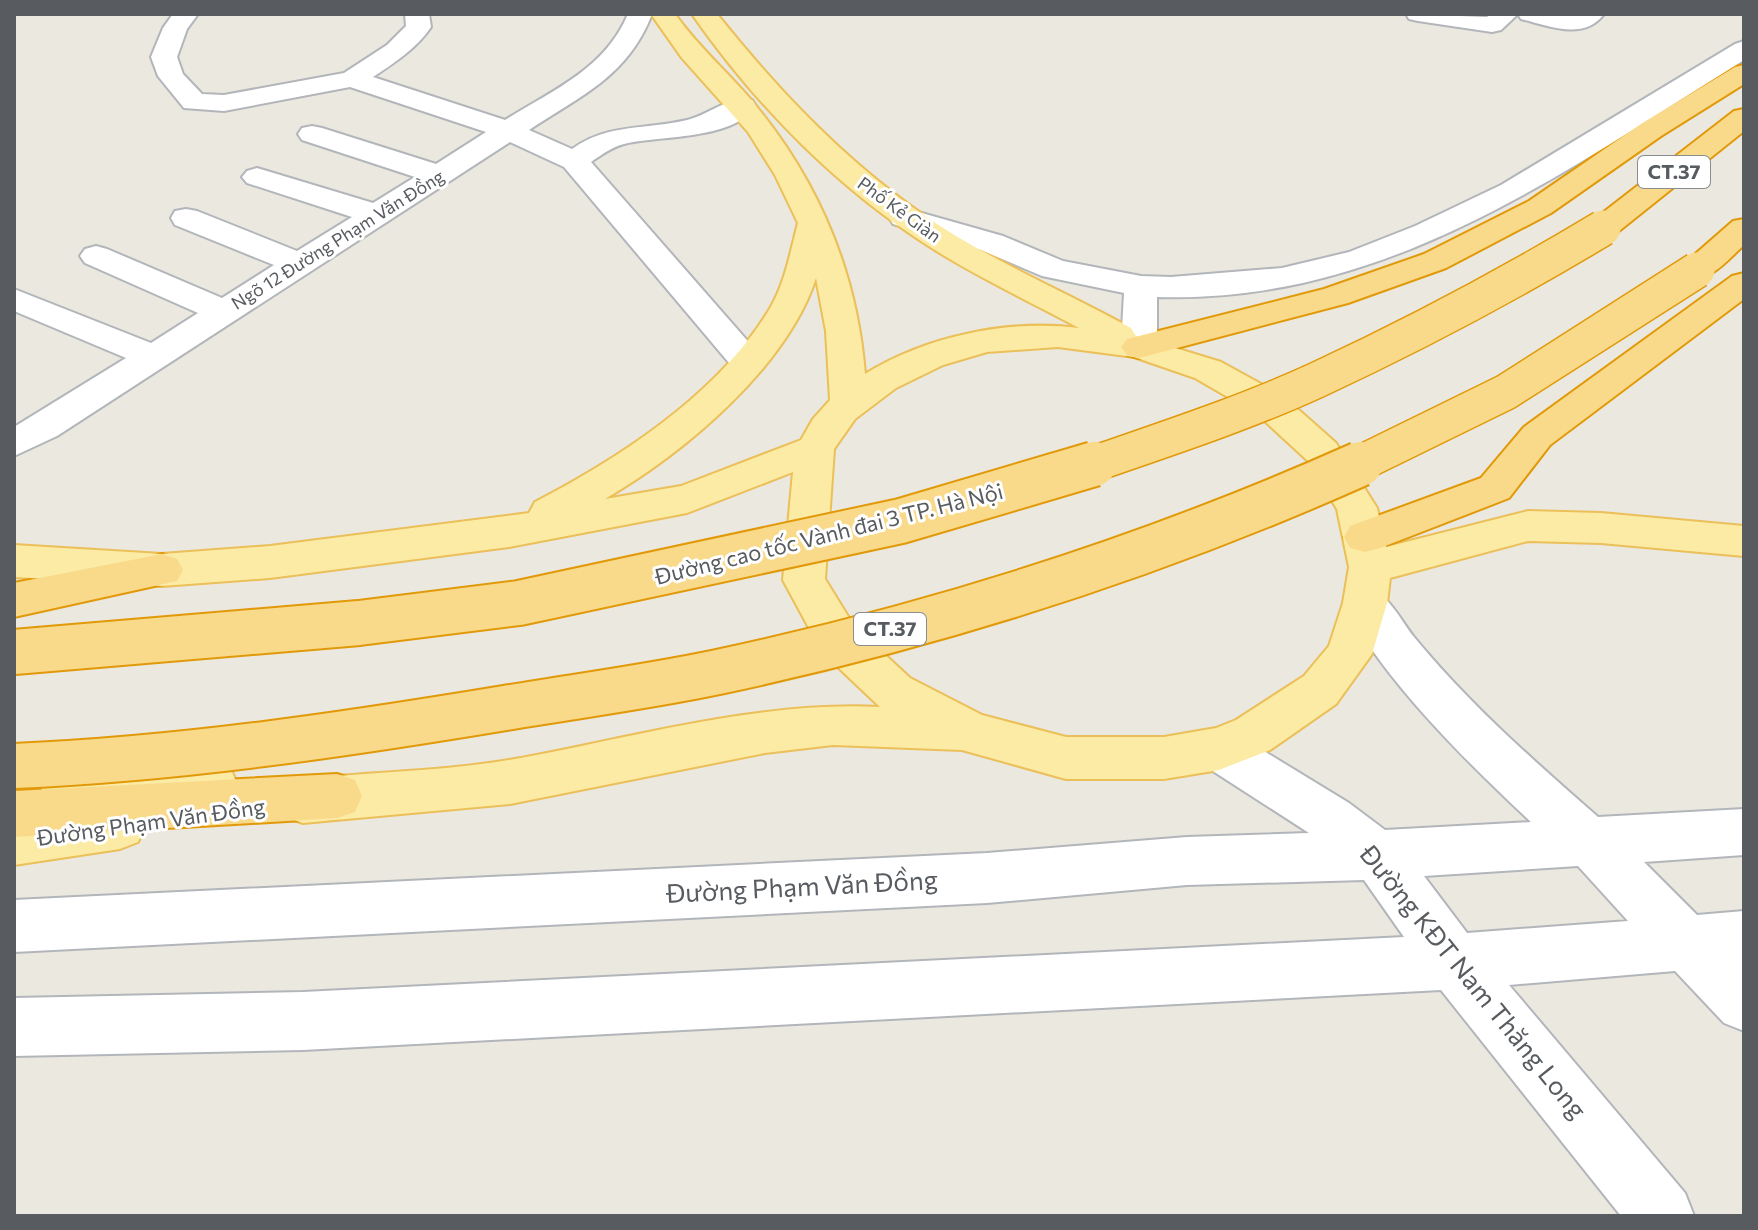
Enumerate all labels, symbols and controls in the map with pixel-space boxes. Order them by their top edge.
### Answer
road number: CT.37 [1638,156,1710,188]
street label: Ngõ 12 Đường Phạm Văn Đồng [227,164,448,314]
street label: Phố Kẻ Giàn [854,172,946,247]
street label: Đường cao tốc Vành đai 3 TP. Hà Nội [651,477,1006,590]
road number: CT.37 [854,613,926,645]
street label: Đường Phạm Văn Đồng [34,792,267,851]
street label: Đường KĐT Nam Thăng Long [1354,837,1594,1124]
street label: Đường Phạm Văn Đồng [664,863,938,908]

